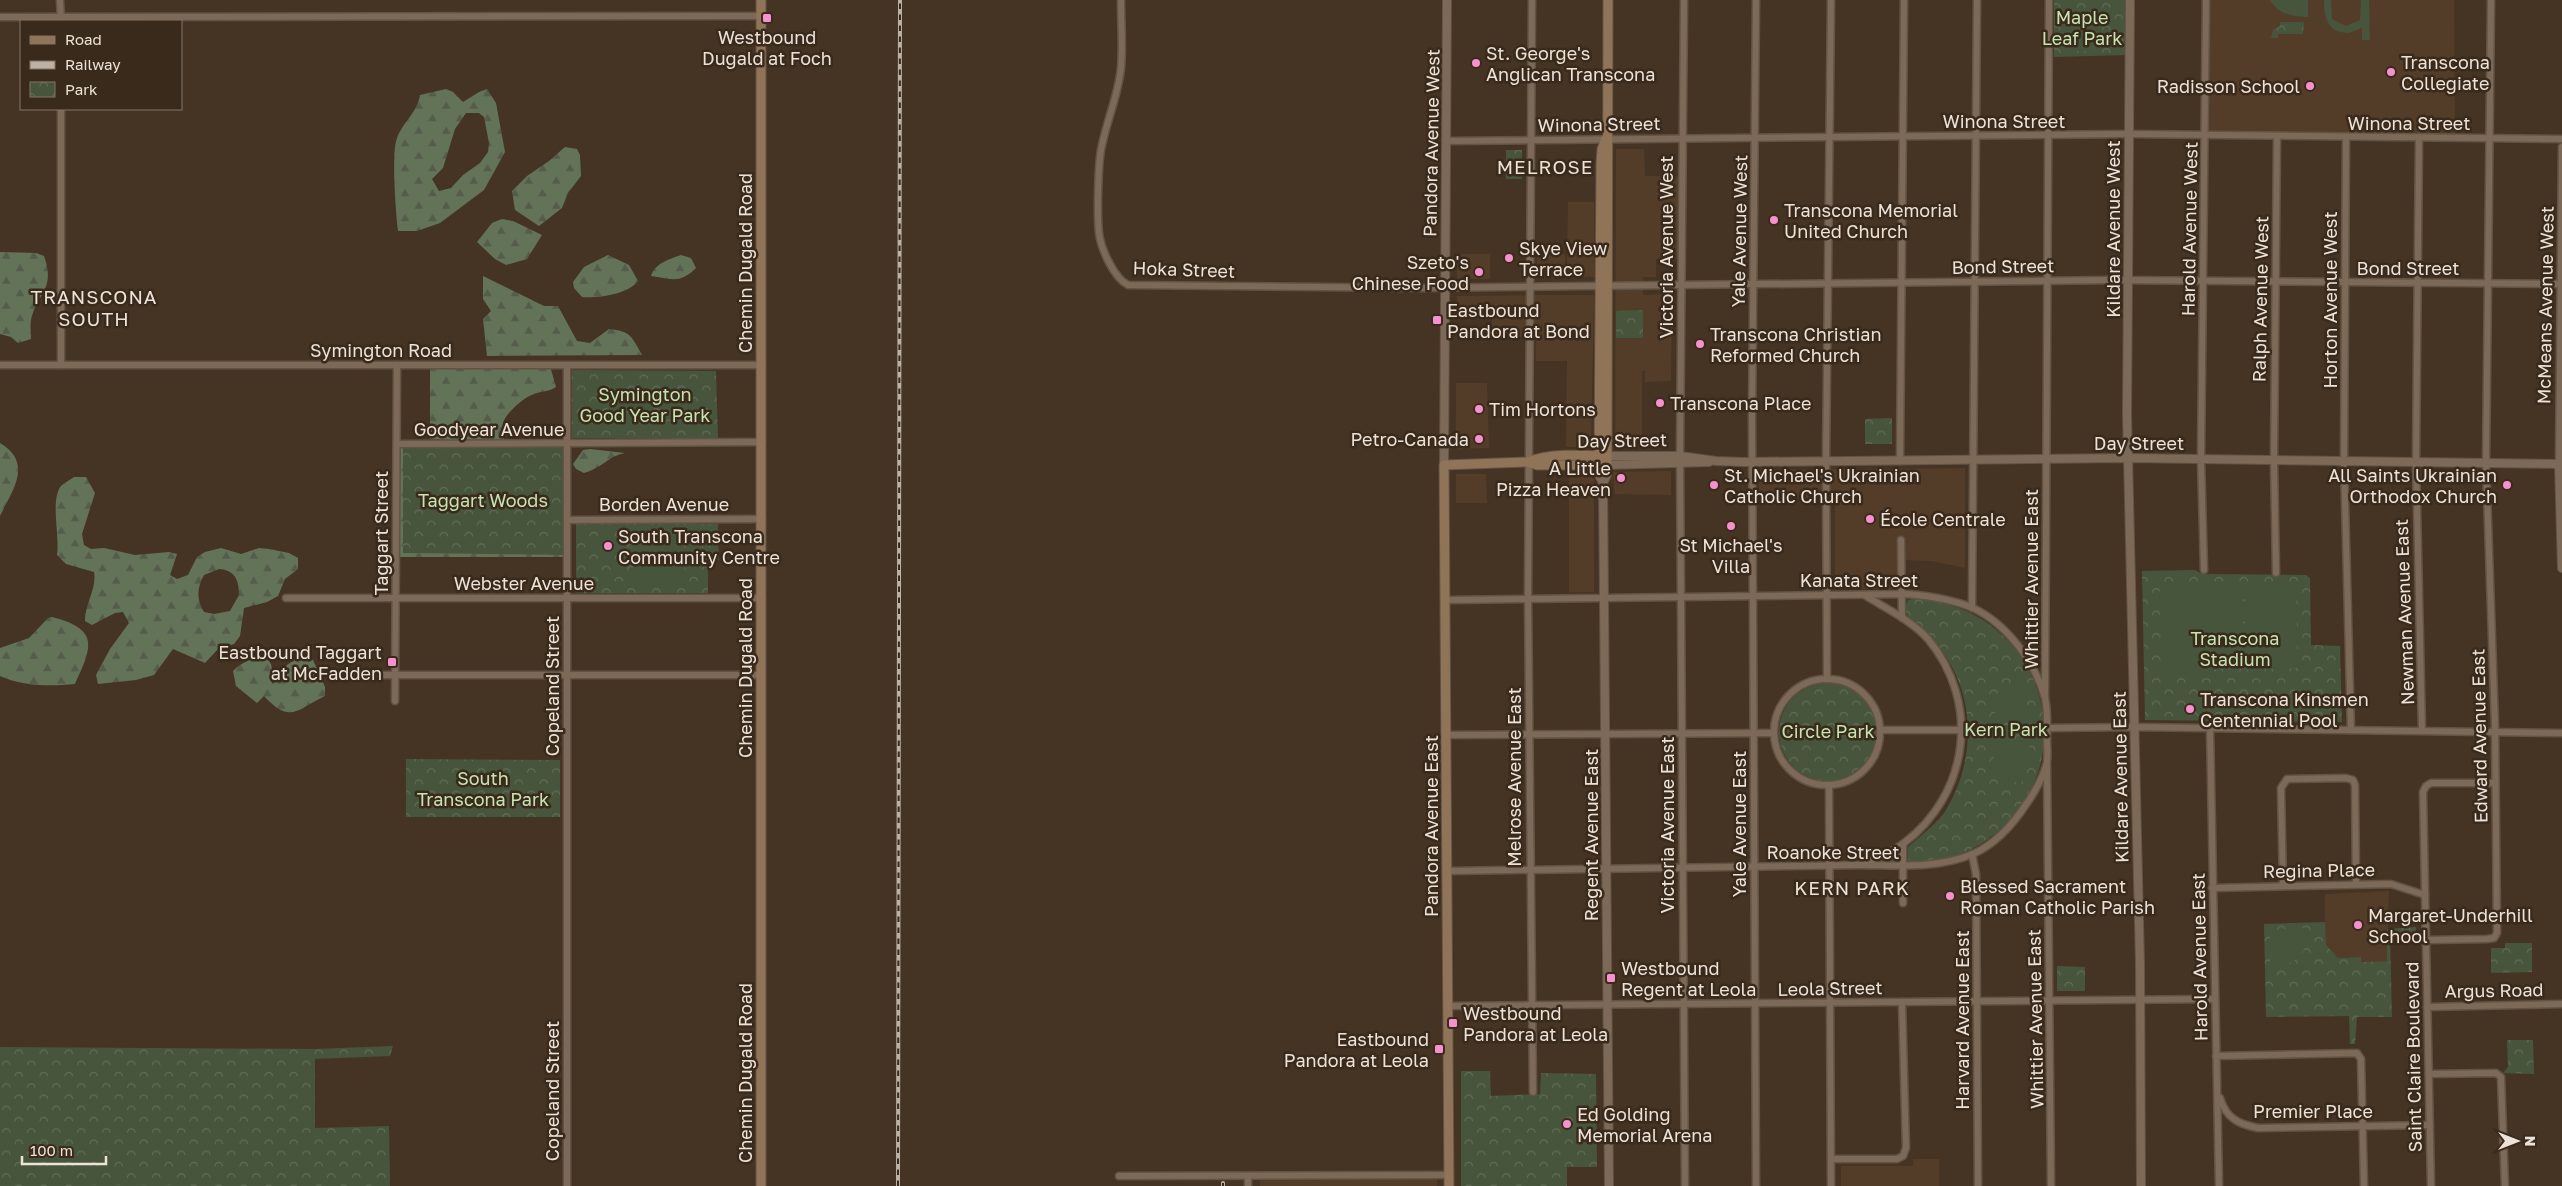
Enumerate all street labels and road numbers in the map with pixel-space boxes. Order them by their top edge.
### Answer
street label: Pandora Avenue West [1418,49,1444,237]
street label: Winona Street [1943,110,2066,132]
street label: Winona Street [1537,112,1661,136]
street label: Winona Street [2348,112,2471,134]
street label: Kildare Avenue West [2102,140,2124,318]
street label: Harold Avenue West [2176,142,2202,316]
street label: Yale Avenue West [1727,155,1751,307]
street label: Victoria Avenue West [1655,156,1677,339]
street label: Chemin Dugald Road [734,173,756,353]
street label: McMeans Avenue West [2532,206,2558,404]
street label: Horton Avenue West [2319,211,2341,389]
street label: Ralph Avenue West [2248,216,2272,382]
street label: Bond Street [1951,254,2055,278]
street label: Hoka Street [1132,256,1236,282]
street label: Bond Street [2357,257,2459,279]
street label: Symington Road [310,339,452,361]
street label: Goodyear Avenue [414,418,564,440]
street label: Day Street [1577,428,1667,452]
street label: Day Street [2094,432,2184,454]
street label: Taggart Street [370,471,392,595]
street label: Whittier Avenue East [2020,489,2042,669]
street label: Borden Avenue [599,493,729,515]
street label: Newman Avenue East [2390,519,2418,705]
street label: Kanata Street [1800,569,1918,591]
street label: Webster Avenue [454,572,594,594]
street label: Chemin Dugald Road [734,578,756,758]
street label: Copeland Street [541,616,563,756]
street label: Edward Avenue East [2466,649,2492,823]
street label: Melrose Avenue East [1503,687,1525,867]
street label: Kildare Avenue East [2108,691,2132,863]
street label: Pandora Avenue East [1420,735,1442,917]
street label: Victoria Avenue East [1656,737,1678,913]
street label: Regent Avenue East [1580,749,1602,921]
street label: Yale Avenue East [1728,751,1750,897]
street label: Roanoke Street [1767,841,1899,863]
street label: Regina Place [2263,858,2375,882]
street label: Harold Avenue East [2187,873,2211,1041]
street label: Whittier Avenue East [2022,929,2048,1109]
street label: Harvard Avenue East [1951,930,1973,1110]
street label: Saint Claire Boulevard [2400,961,2426,1153]
street label: Leola Street [1777,976,1883,1000]
street label: Argus Road [2444,978,2544,1002]
street label: Chemin Dugald Road [734,983,756,1163]
street label: Copeland Street [541,1021,563,1161]
street label: Premier Place [2253,1100,2373,1122]

